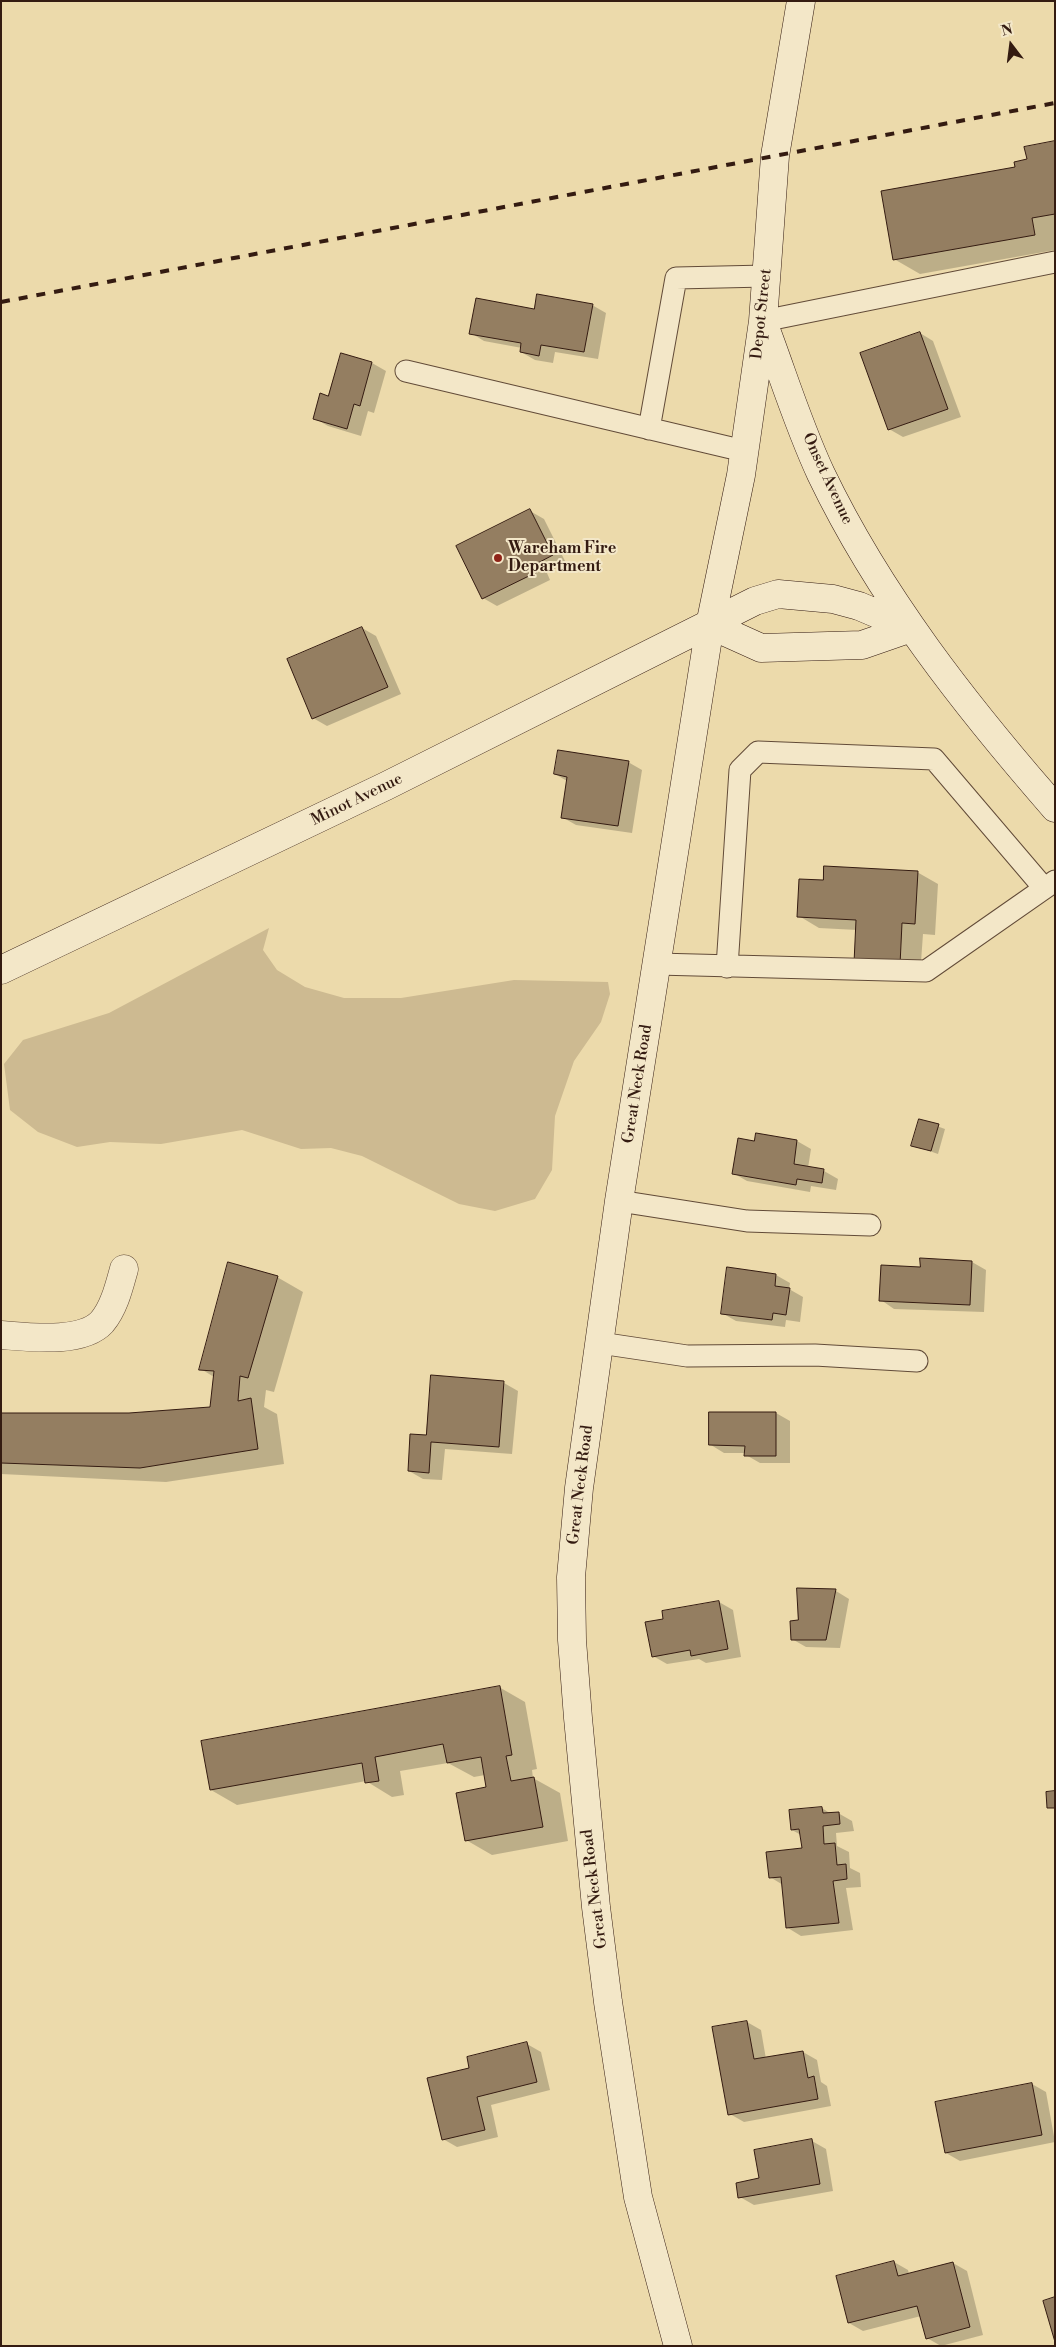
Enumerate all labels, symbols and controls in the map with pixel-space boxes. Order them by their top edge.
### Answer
north arrow [986,20,1036,70]
text: N [999,20,1015,41]
street label: Depot Street [748,268,776,360]
street label: Onset Avenue [797,430,857,528]
place label: Wareham Fire Department [508,539,616,577]
marker: Wareham Fire Department [492,552,504,564]
street label: Minot Avenue [308,770,406,830]
street label: Great Neck Road [619,1023,657,1145]
street label: Great Neck Road [564,1424,598,1546]
street label: Great Neck Road [578,1828,612,1950]

